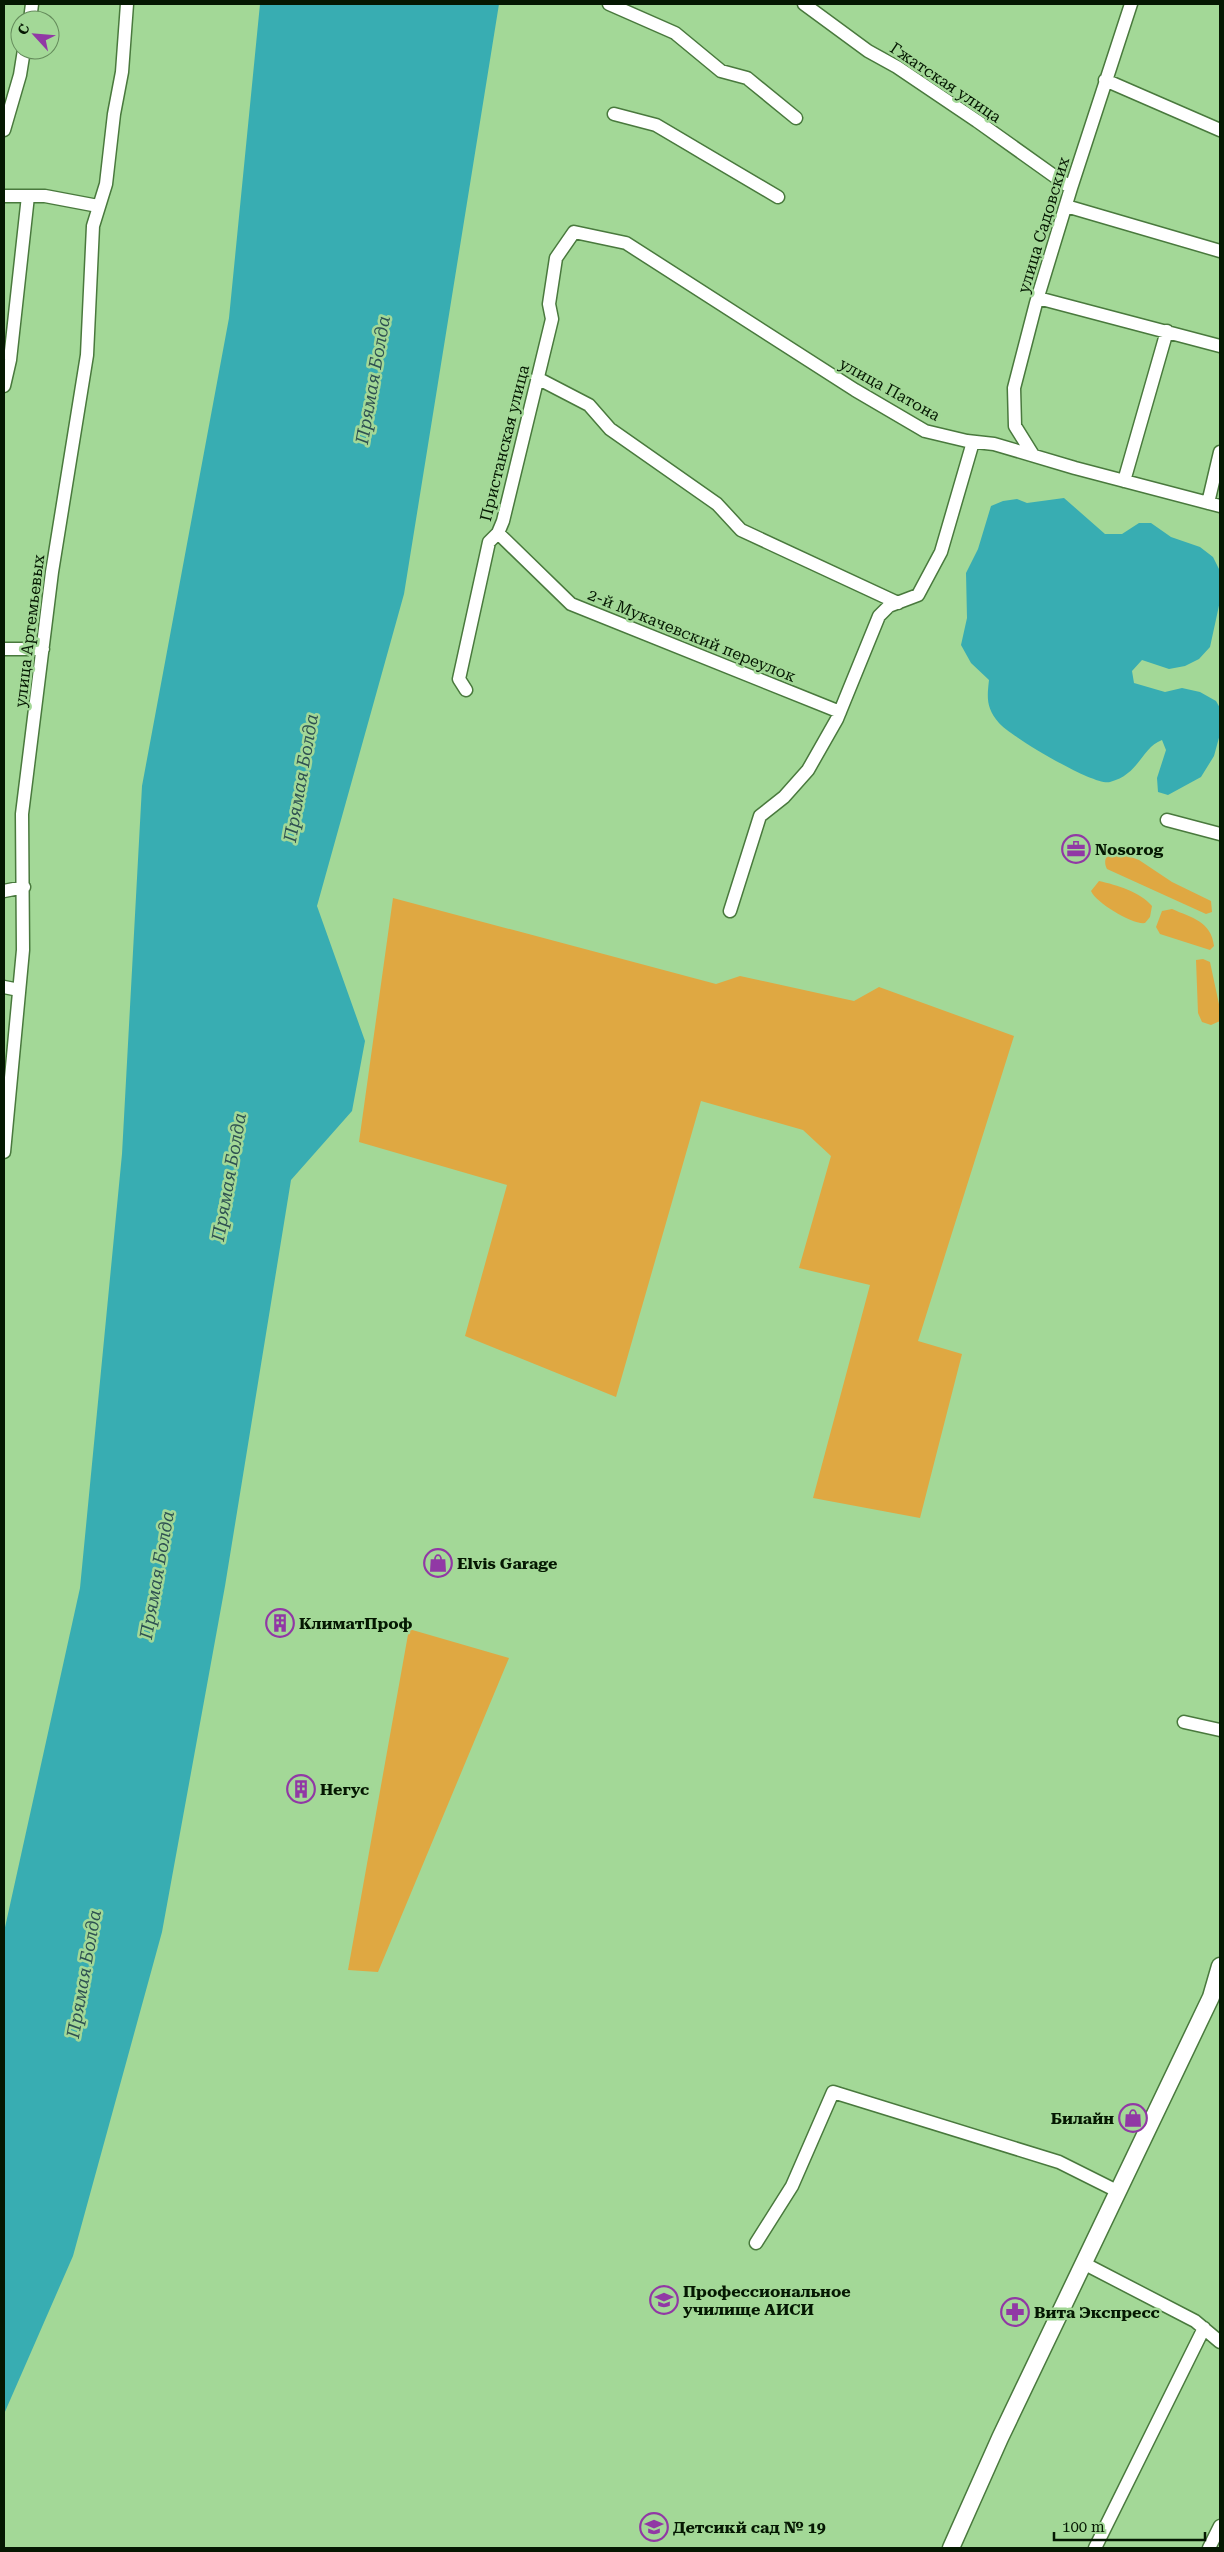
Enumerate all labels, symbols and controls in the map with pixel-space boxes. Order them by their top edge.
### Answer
north arrow [10,10,60,60]
text: С [14,21,33,37]
street label: Гжатская улица [887,38,1005,127]
street label: улица Садовских [1014,154,1073,295]
water label: Прямая Болда [351,314,394,447]
street label: улица Патона [836,354,944,425]
street label: Пристанская улица [476,363,533,523]
street label: улица Артемьевых [11,553,48,709]
street label: 2-й Мукачевский переулок [585,585,799,686]
water label: Прямая Болда [279,712,322,845]
office icon: Nosorog [1061,834,1091,864]
place label: Nosorog [1095,840,1163,859]
water label: Прямая Болда [207,1111,250,1244]
water label: Прямая Болда [135,1509,178,1642]
shop icon: Elvis Garage [423,1548,453,1578]
place label: Elvis Garage [457,1554,557,1573]
building icon: КлиматПроф [265,1608,295,1638]
place label: КлиматПроф [299,1614,413,1633]
building icon: Негус [286,1774,316,1804]
place label: Негус [320,1780,369,1799]
water label: Прямая Болда [62,1908,105,2041]
shop icon: Билайн [1118,2103,1148,2133]
place label: Билайн [1051,2109,1114,2128]
place label: Профессиональное училище АИСИ [683,2282,851,2319]
school or university icon: Профессиональное училище АИСИ [649,2285,679,2315]
pharmacy icon: Вита Экспресс [1000,2297,1030,2327]
place label: Вита Экспресс [1034,2303,1160,2322]
scale bar [1054,2510,1205,2542]
school or university icon: Детсикй сад № 19 [639,2512,669,2542]
place label: Детсикй сад № 19 [673,2518,826,2537]
text: 100 m [1062,2518,1105,2536]

